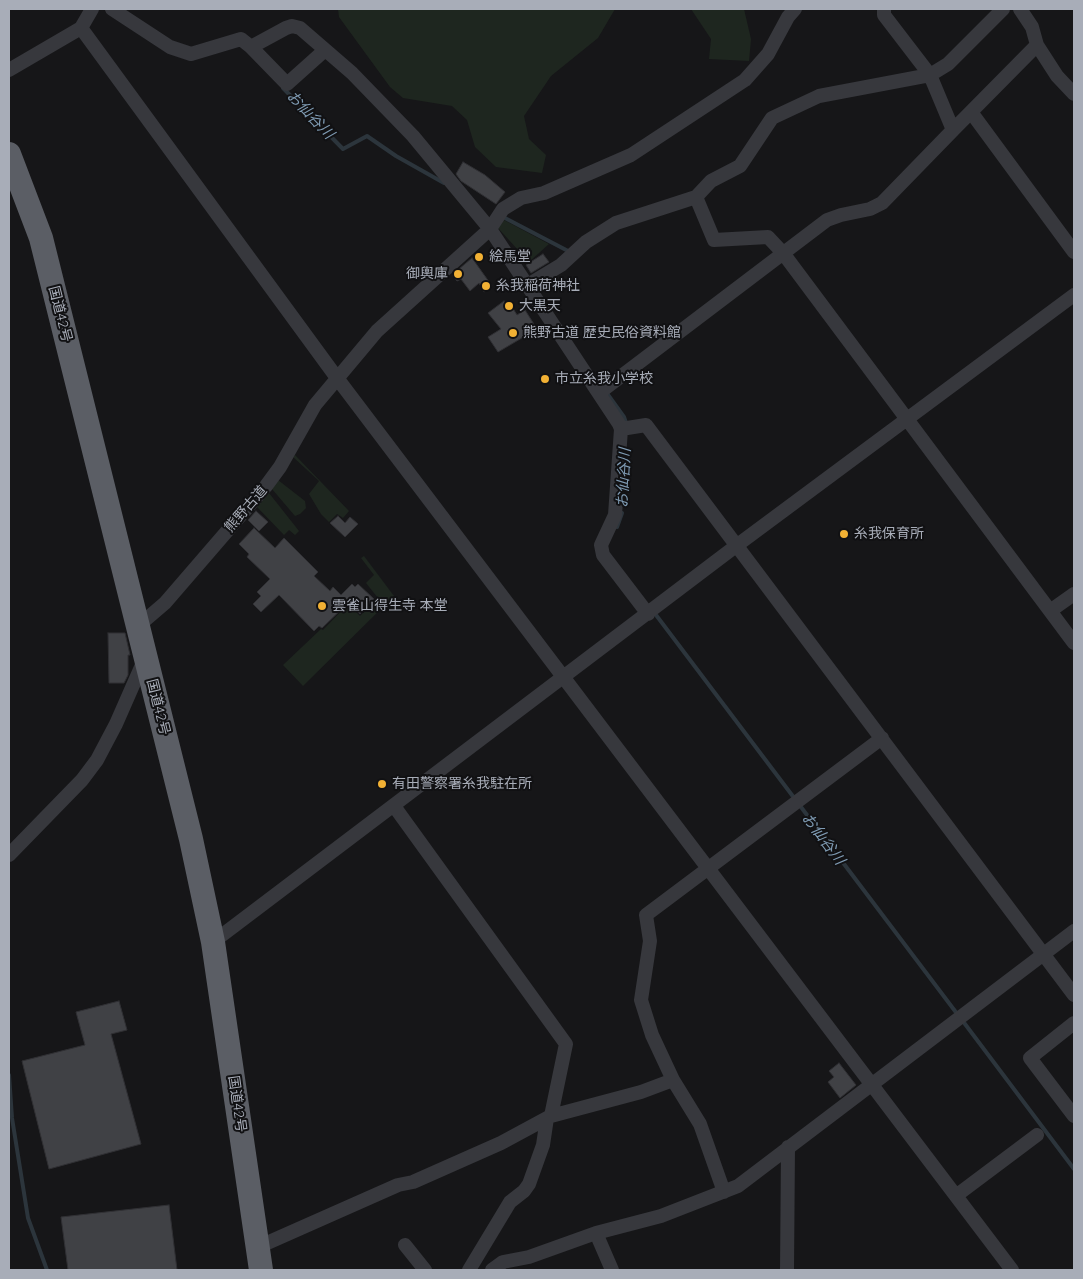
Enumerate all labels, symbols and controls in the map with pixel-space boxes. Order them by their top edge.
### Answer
water label: お仙谷川 [283,87,337,143]
place label: 絵馬堂 [489,249,531,265]
marker: 絵馬堂 [473,251,485,263]
place label: 御輿庫 [406,266,448,282]
marker: 御輿庫 [452,268,464,280]
place label: 糸我稲荷神社 [496,278,580,294]
marker: 糸我稲荷神社 [480,280,492,292]
street label: 国道42号 [45,284,75,344]
place label: 大黒天 [519,298,561,314]
marker: 大黒天 [503,300,515,312]
place label: 熊野古道 歴史民俗資料館 [523,325,681,341]
marker: 熊野古道 歴史民俗資料館 [507,327,519,339]
place label: 市立糸我小学校 [555,371,653,387]
marker: 市立糸我小学校 [539,373,551,385]
water label: お仙谷川 [613,448,635,508]
street label: 熊野古道 [221,482,271,536]
place label: 糸我保育所 [854,526,924,542]
marker: 糸我保育所 [838,528,850,540]
place label: 雲雀山得生寺 本堂 [332,598,448,614]
marker: 雲雀山得生寺 本堂 [316,600,328,612]
street label: 国道42号 [143,677,173,737]
place label: 有田警察署糸我駐在所 [392,776,532,792]
marker: 有田警察署糸我駐在所 [376,778,388,790]
water label: お仙谷川 [798,810,848,868]
street label: 国道42号 [225,1075,249,1133]

